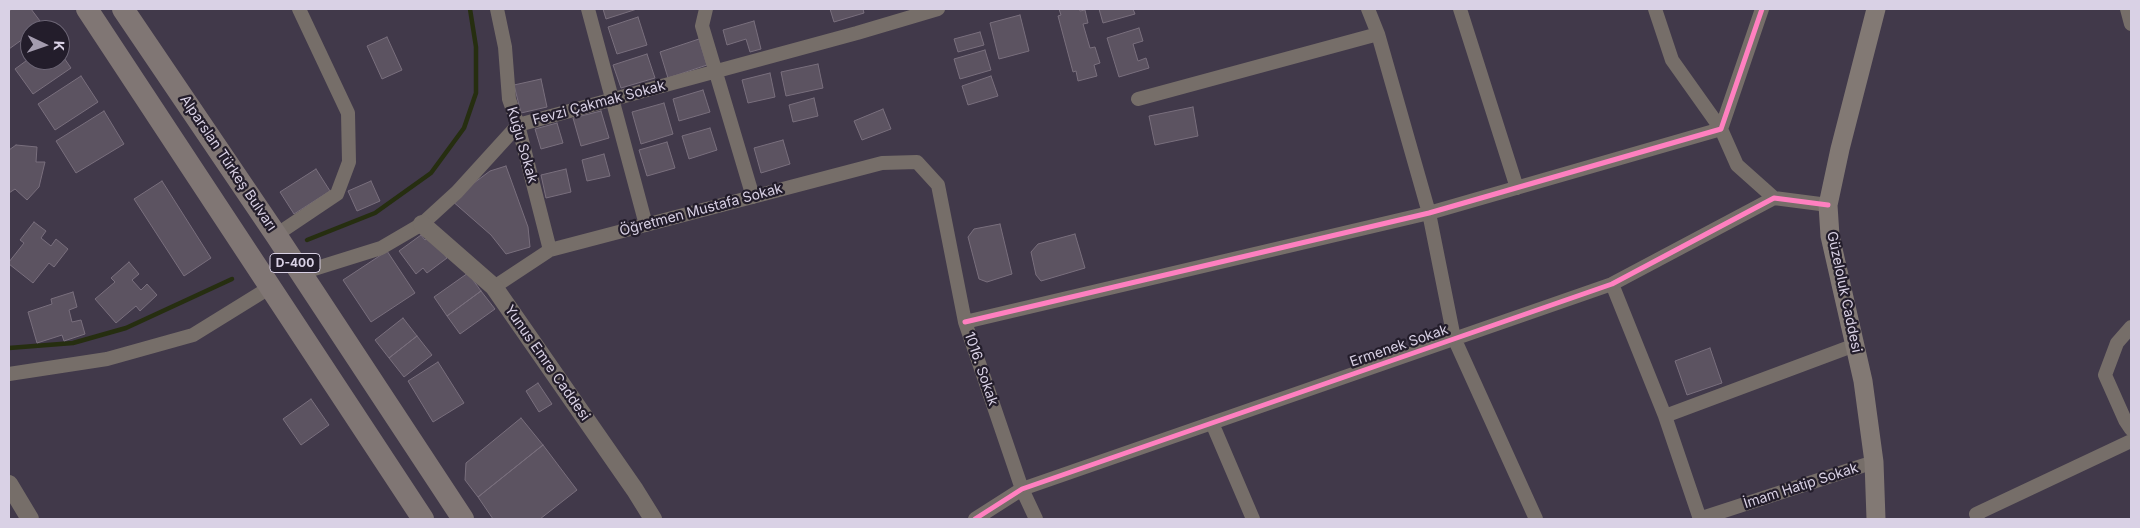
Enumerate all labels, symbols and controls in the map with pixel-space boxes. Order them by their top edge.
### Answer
north arrow [20,20,70,70]
text: K [51,40,68,51]
street label: Fevzi Çakmak Sokak [531,77,667,129]
street label: Alparslan Türkeş Bulvarı [176,92,280,234]
street label: Kuğu Sokak [503,105,541,185]
street label: Öğretmen Mustafa Sokak [618,180,784,240]
street label: Güzeloluk Caddesi [1823,230,1865,354]
road number: D-400 [270,254,320,272]
street label: Yunus Emre Caddesi [501,302,593,424]
street label: Ermenek Sokak [1348,321,1450,371]
street label: 1016. Sokak [961,330,1001,408]
street label: İmam Hatip Sokak [1742,460,1860,512]

